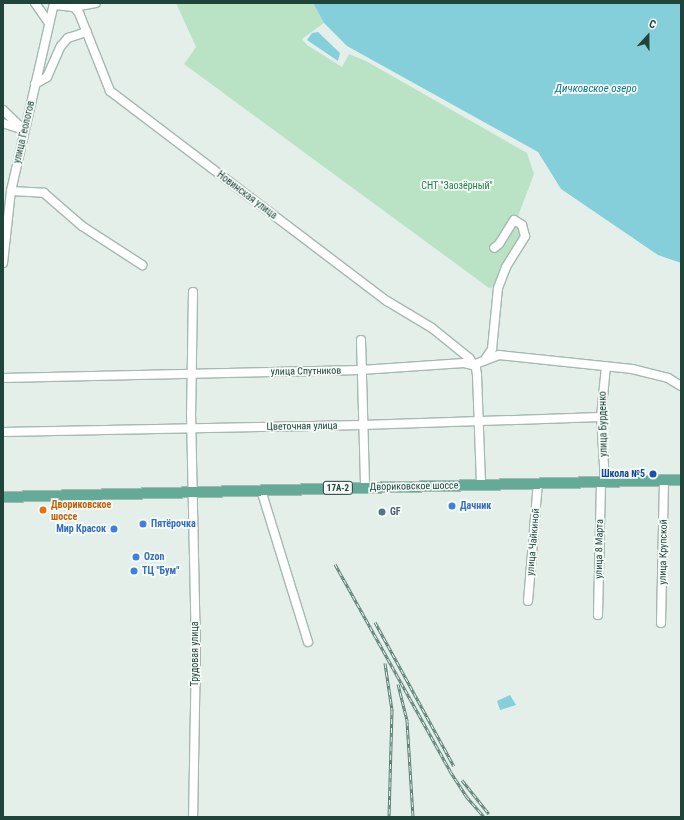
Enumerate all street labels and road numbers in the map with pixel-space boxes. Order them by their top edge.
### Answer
street label: улица Геологов [11,100,37,164]
street label: Новинская улица [215,169,279,221]
street label: улица Спутников [271,364,341,378]
street label: улица Бурденко [596,391,610,457]
street label: Цветочная улица [266,419,338,433]
street label: Двориковское шоссе [370,479,458,493]
road number: 17А-2 [322,481,354,495]
street label: улица Чайкиной [524,508,542,576]
street label: улица 8 Марта [592,519,606,579]
street label: улица Крупской [656,519,670,585]
street label: Трудовая улица [189,622,201,686]

